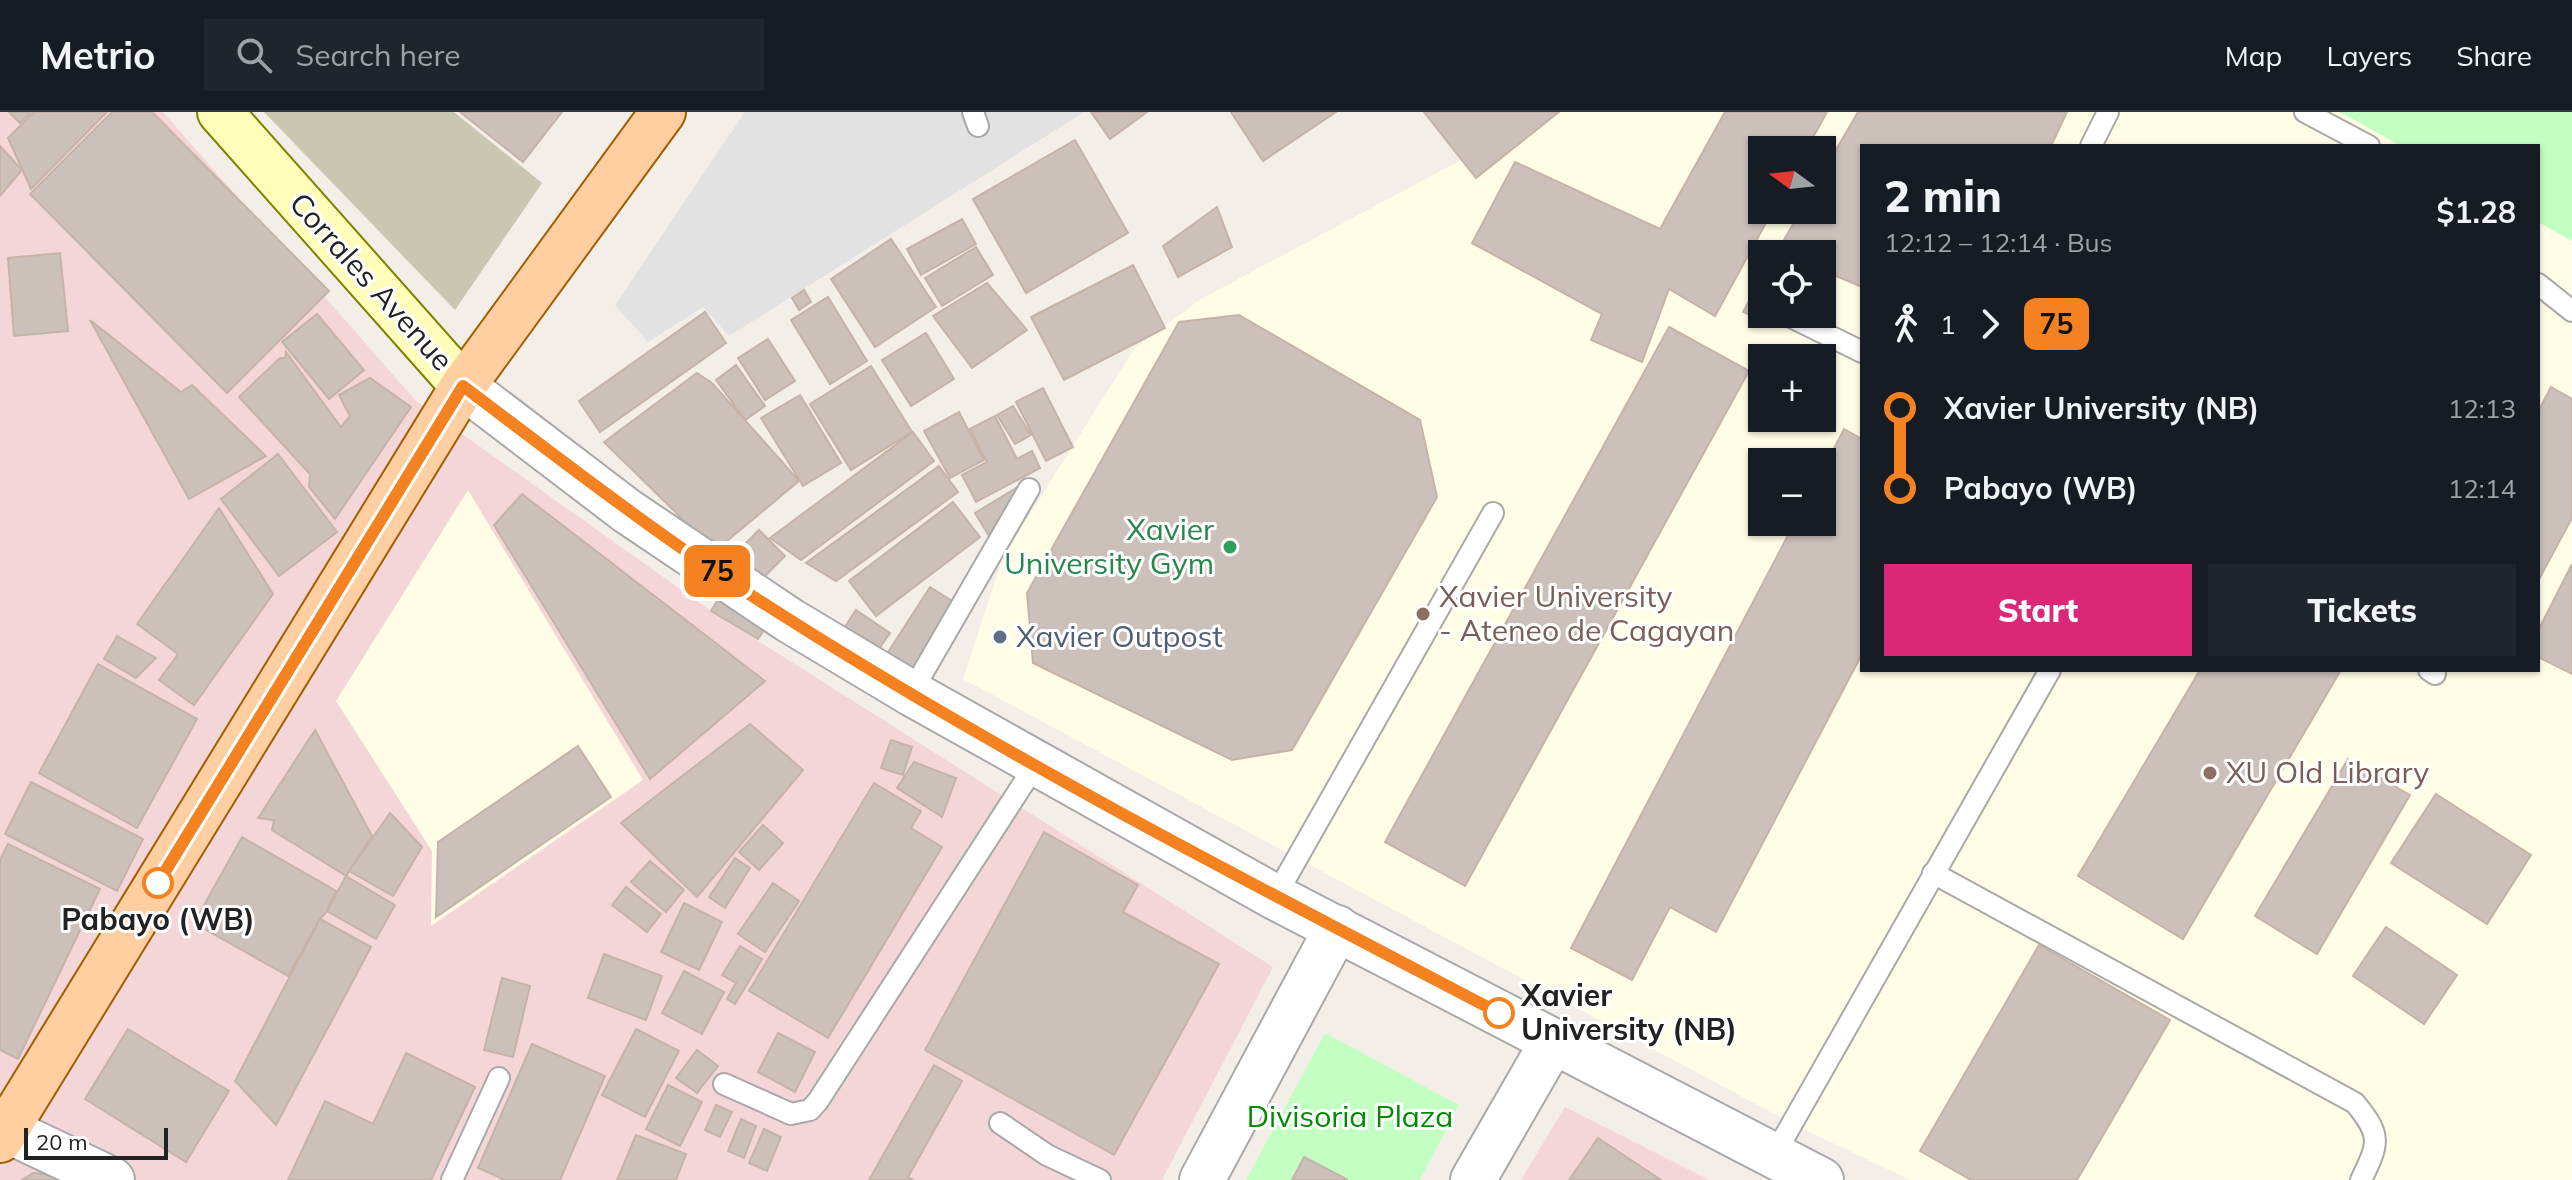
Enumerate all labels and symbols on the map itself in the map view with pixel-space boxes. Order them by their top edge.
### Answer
north arrow [1748,136,1836,224]
street label: Corrales Avenue [282,184,462,378]
place label: Xavier University Gym [1004,510,1214,582]
marker: Xavier University Gym [1221,538,1239,556]
line badge: 75 [681,545,753,597]
place label: Xavier University - Ateneo de Cagayan [1439,577,1734,649]
marker: Xavier University - Ateneo de Cagayan [1414,605,1432,623]
place label: Xavier Outpost [1016,617,1223,655]
marker: Xavier Outpost [991,628,1009,646]
place label: XU Old Library [2226,753,2429,791]
marker: XU Old Library [2201,764,2219,782]
marker: Pabayo (WB) [143,868,173,898]
place label: Pabayo (WB) [61,900,255,938]
place label: Xavier University (NB) [1520,976,1737,1048]
marker: Xavier University (NB) [1484,998,1514,1028]
park label: Divisoria Plaza [1247,1097,1453,1135]
scale bar [24,1124,168,1160]

